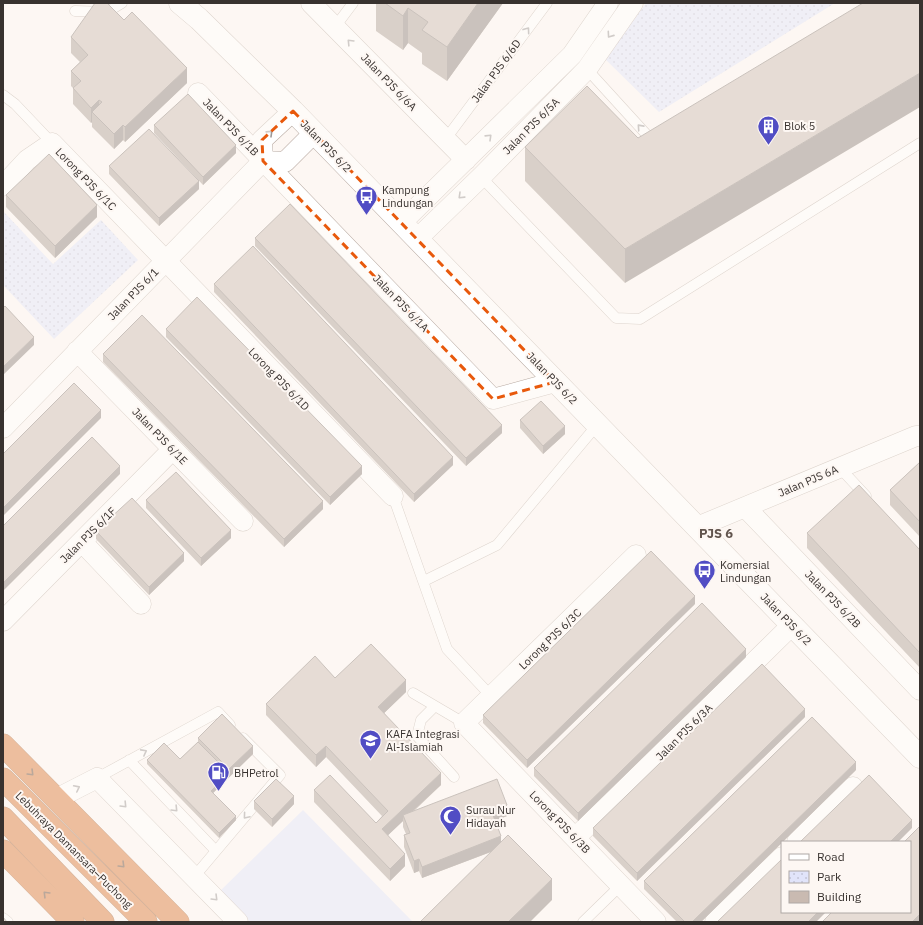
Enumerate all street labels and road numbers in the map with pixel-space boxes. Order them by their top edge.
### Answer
street label: Jalan PJS 6/6D [468,37,524,105]
street label: Jalan PJS 6/6A [358,50,420,114]
street label: Jalan PJS 6/1B [200,95,262,159]
street label: Jalan PJS 6/5A [500,95,562,157]
street label: Jalan PJS 6/2 [298,117,354,175]
street label: Lorong PJS 6/1C [53,145,119,213]
street label: Jalan PJS 6/1 [105,265,162,323]
street label: Jalan PJS 6/1A [370,271,432,335]
street label: Lorong PJS 6/1D [245,345,313,413]
street label: Jalan PJS 6/2 [524,349,580,407]
street label: Jalan PJS 6/1E [129,405,191,467]
street label: Jalan PJS 6A [776,462,840,500]
street label: Jalan PJS 6/1F [57,504,119,566]
street label: Jalan PJS 6/2B [802,567,864,631]
street label: Jalan PJS 6/2 [758,590,814,648]
street label: Lorong PJS 6/3C [516,606,584,672]
street label: Jalan PJS 6/3A [653,701,715,763]
street label: Lorong PJS 6/3B [527,788,593,856]
street label: Lebuhraya Damansara–Puchong [13,789,135,911]

